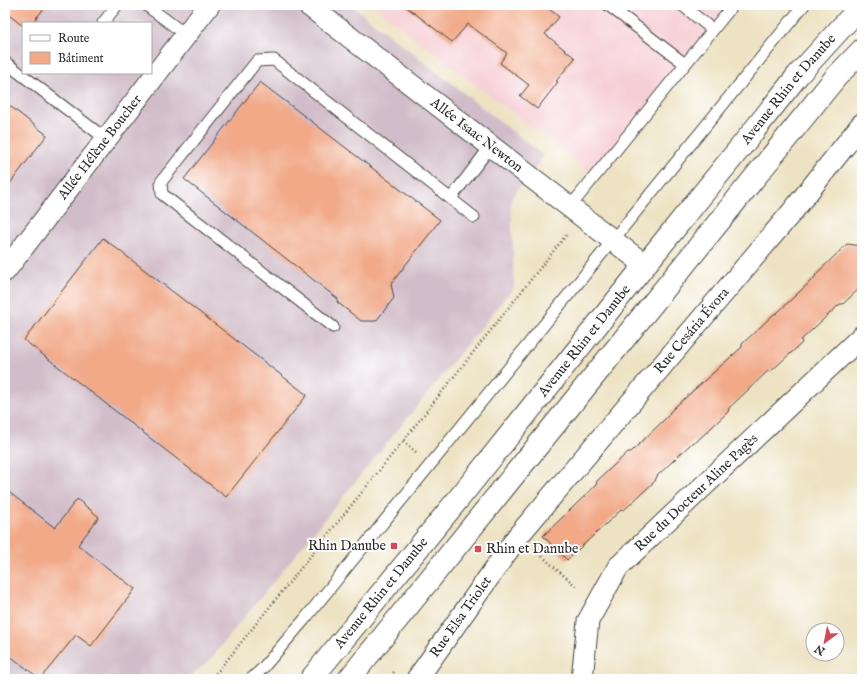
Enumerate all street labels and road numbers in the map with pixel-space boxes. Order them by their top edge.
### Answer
street label: Avenue Rhin et Danube [737,30,840,149]
street label: Allée Hélène Boucher [53,91,146,204]
street label: Allée Isaac Newton [426,93,527,177]
street label: Avenue Rhin et Danube [534,281,635,401]
street label: Rue Cesária Évora [650,283,734,377]
street label: Rue du Docteur Aline Pagès [631,430,762,556]
street label: Avenue Rhin et Danube [330,533,432,653]
street label: Rue Elsa Triolet [426,573,496,661]

